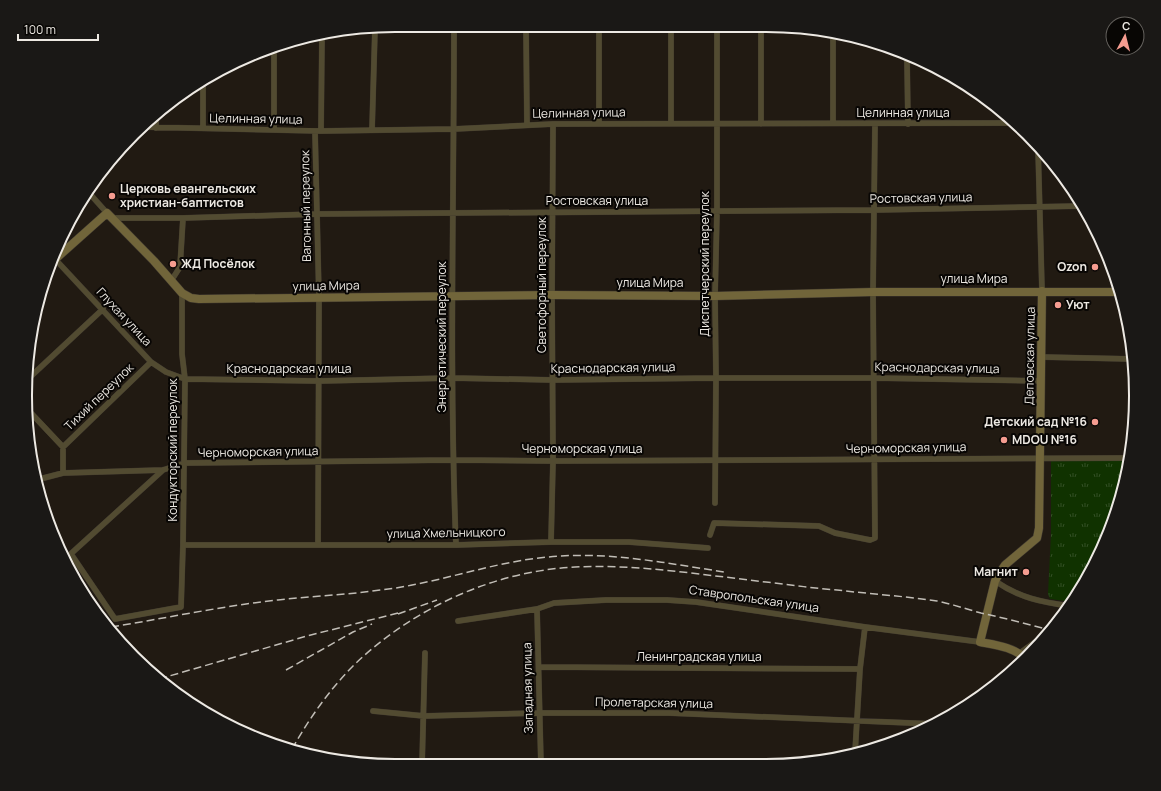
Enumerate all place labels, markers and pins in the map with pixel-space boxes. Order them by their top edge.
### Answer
place label: Церковь евангельских христиан-баптистов [120,180,256,211]
marker: Церковь евангельских христиан-баптистов [107,191,117,201]
place label: ЖД Посёлок [181,255,255,272]
place label: Ozon [1057,258,1087,275]
marker: ЖД Посёлок [168,259,178,269]
marker: Ozon [1090,262,1100,272]
place label: Уют [1066,296,1090,313]
marker: Уют [1053,300,1063,310]
place label: Детский сад №16 [984,413,1087,430]
marker: Детский сад №16 [1090,417,1100,427]
place label: MDOU №16 [1012,431,1077,448]
marker: MDOU №16 [999,435,1009,445]
place label: Магнит [974,563,1019,580]
marker: Магнит [1021,567,1031,577]

